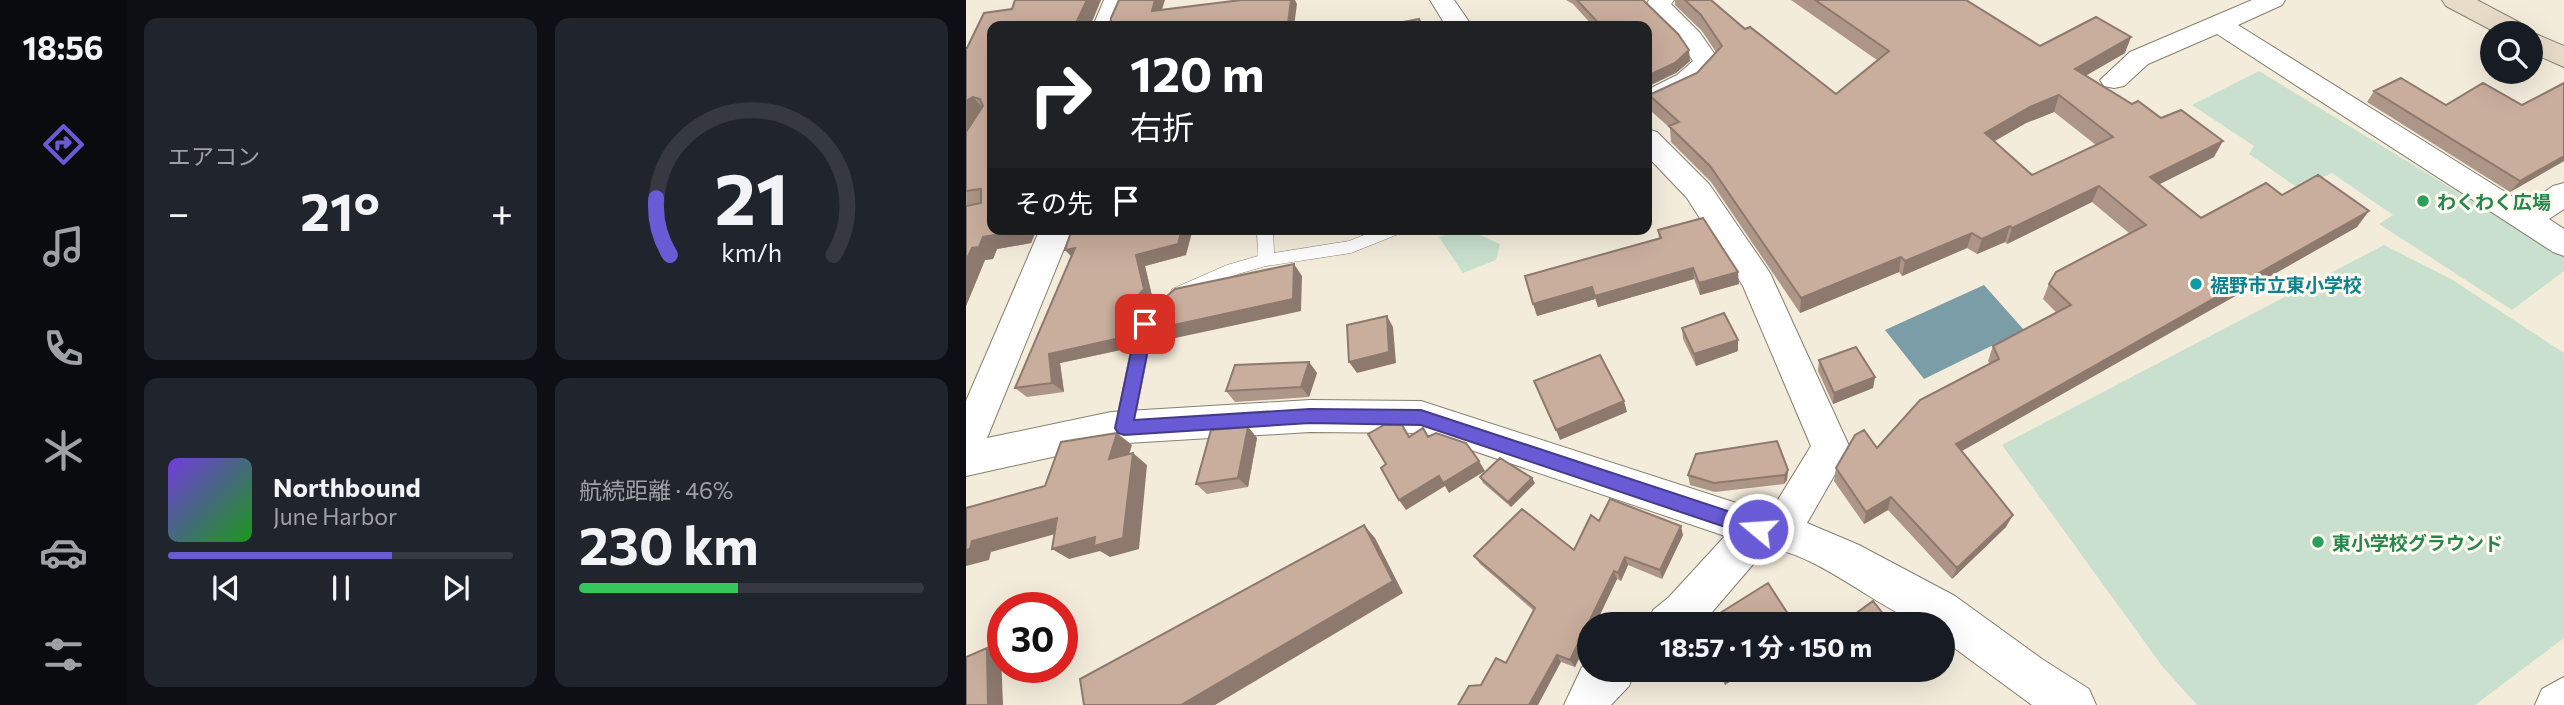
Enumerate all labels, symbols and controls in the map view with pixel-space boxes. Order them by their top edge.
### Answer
map controls [2480,21,2543,84]
button: search [2480,21,2543,84]
text: 18:56 [22,27,104,67]
text: 120 m [1130,42,1264,102]
icon: right [1015,49,1106,140]
text: 右折 [1130,106,1194,146]
icon: directions [39,120,88,169]
text: エアコン [168,142,260,170]
text: 21 [714,151,789,240]
text: 21° [300,178,380,242]
icon: arrive [1107,182,1145,220]
text: その先 [1015,187,1093,218]
text: − [168,188,190,235]
text: + [491,188,513,235]
place label: わくわく広場 [2437,190,2551,213]
marker: わくわく広場 [2415,193,2431,209]
icon: music [39,222,88,271]
text: km/h [721,237,782,267]
place label: 裾野市立東小学校 [2210,273,2362,296]
marker: 裾野市立東小学校 [2188,276,2204,292]
pin [1115,294,1175,354]
icon: arrive [1126,305,1164,343]
icon: phone [39,324,88,373]
icon: climate [39,426,88,475]
text: Northbound [273,471,421,502]
text: 航続距離 · 46% [579,476,733,504]
position arrow [1721,492,1795,566]
text: June Harbor [273,502,397,530]
text: 230 km [579,512,759,576]
icon: car [39,528,88,577]
place label: 東小学校グラウンド [2332,531,2503,554]
marker: 東小学校グラウンド [2310,534,2326,550]
icon: previous [207,569,245,607]
icon: pause [322,569,360,607]
icon: next [437,569,475,607]
speed limit sign: 30 [987,592,1078,683]
icon: filters [39,630,88,679]
text: 18:57 · 1 分 · 150 m [1660,631,1872,662]

